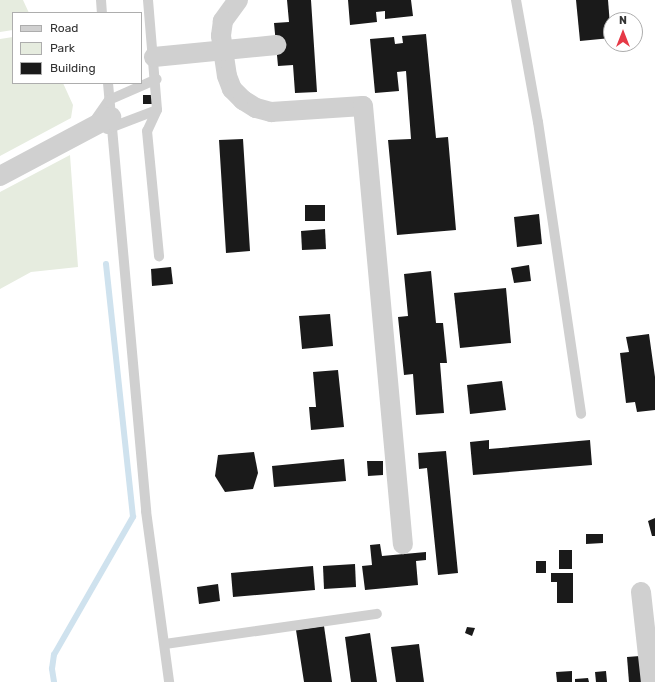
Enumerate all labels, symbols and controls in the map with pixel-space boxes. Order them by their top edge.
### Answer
legend [12,12,142,84]
north arrow [603,12,643,52]
text: N [619,14,627,27]
text: Road [50,21,78,35]
text: Park [50,41,75,55]
text: Building [50,61,96,75]

